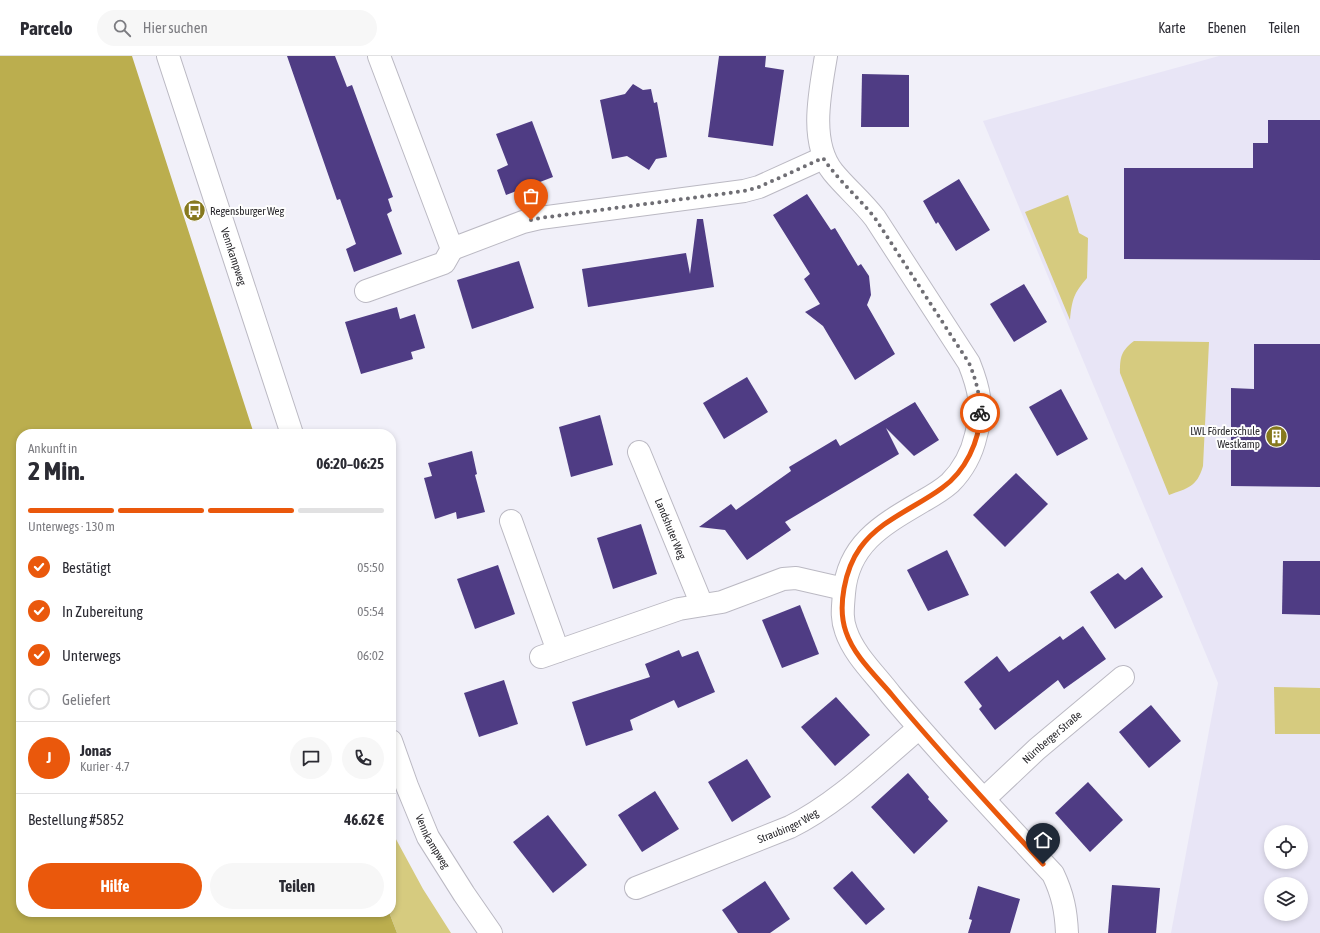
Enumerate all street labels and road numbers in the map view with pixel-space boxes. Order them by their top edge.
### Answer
street label: Vennkampweg [219,226,249,287]
street label: Landshuter Weg [653,497,689,561]
street label: Nürnberger Straße [1020,708,1084,766]
street label: Straubinger Weg [756,806,821,845]
street label: Vennkampweg [413,813,452,871]

